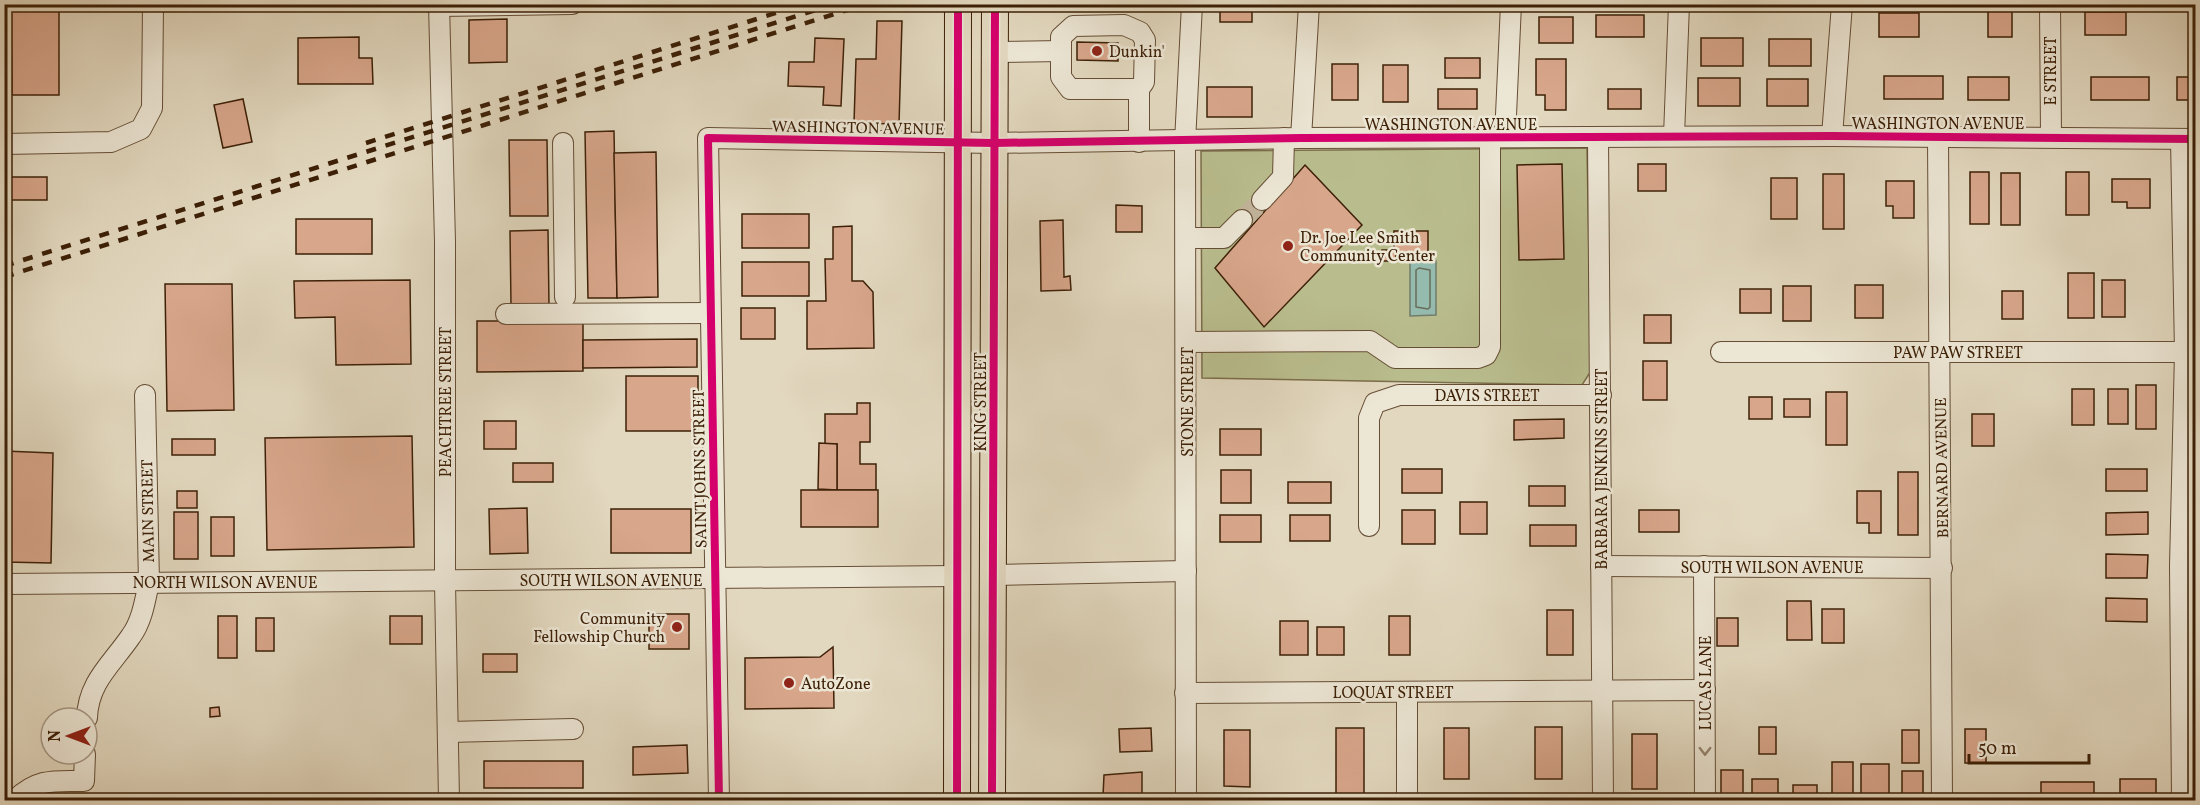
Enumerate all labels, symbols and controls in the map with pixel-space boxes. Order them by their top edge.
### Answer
street label: E STREET [2041,36,2063,106]
place label: Dunkin' [1109,42,1165,64]
marker: Dunkin' [1090,44,1104,58]
street label: WASHINGTON AVENUE [1852,114,2024,136]
street label: WASHINGTON AVENUE [1365,115,1537,137]
street label: WASHINGTON AVENUE [771,116,945,142]
place label: Dr. Joe Lee Smith Community Center [1300,228,1435,268]
marker: Dr. Joe Lee Smith Community Center [1281,239,1295,253]
street label: PEACHTREE STREET [436,327,458,477]
street label: PAW PAW STREET [1893,343,2023,365]
street label: STONE STREET [1178,347,1200,457]
street label: KING STREET [971,352,993,452]
street label: BARBARA JENKINS STREET [1592,368,1614,570]
street label: DAVIS STREET [1434,386,1540,408]
street label: SAINT JOHNS STREET [689,389,713,549]
street label: BERNARD AVENUE [1931,397,1955,539]
street label: MAIN STREET [137,459,161,563]
street label: SOUTH WILSON AVENUE [1680,558,1864,580]
street label: SOUTH WILSON AVENUE [519,571,703,593]
street label: NORTH WILSON AVENUE [132,573,318,595]
place label: Community Fellowship Church [533,609,665,649]
marker: Community Fellowship Church [670,620,684,634]
street label: LUCAS LANE [1696,636,1718,730]
place label: AutoZone [801,674,871,696]
marker: AutoZone [782,676,796,690]
street label: LOQUAT STREET [1332,683,1454,705]
north arrow [39,706,99,766]
scale bar [1969,727,2089,765]
text: N [45,730,67,742]
text: 50 m [1978,737,2017,762]
one-way arrow [1699,746,1711,755]

